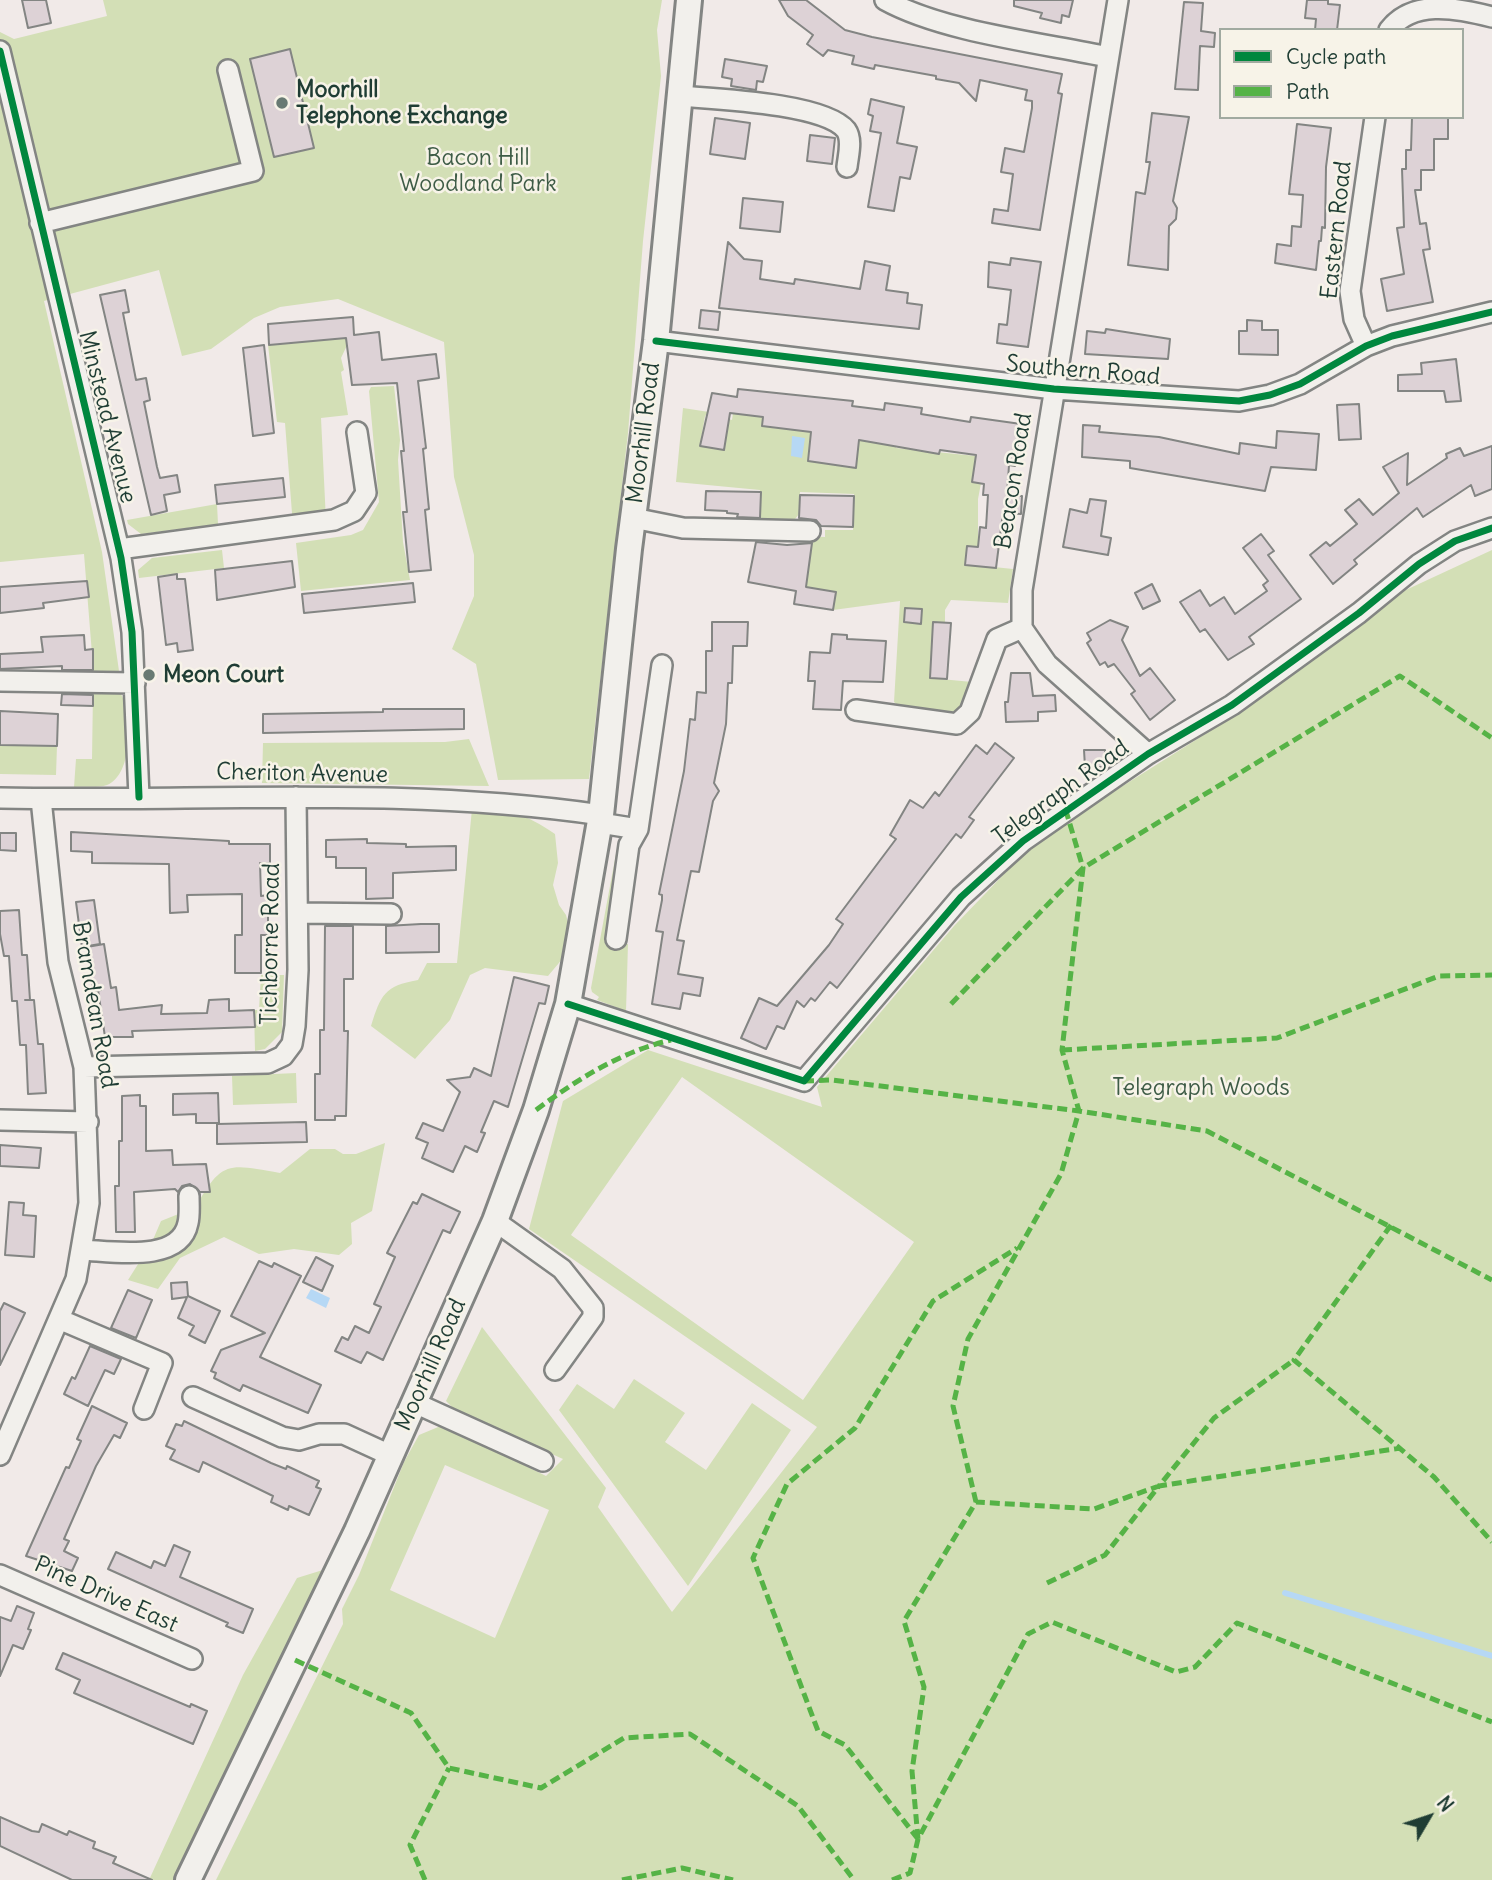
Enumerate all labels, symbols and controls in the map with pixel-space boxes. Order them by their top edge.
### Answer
legend [1219,28,1464,119]
text: Cycle path [1286,43,1386,70]
place label: Moorhill Telephone Exchange [296,76,508,130]
text: Path [1286,78,1329,105]
marker: Moorhill Telephone Exchange [274,95,290,111]
park label: Bacon Hill Woodland Park [399,144,557,198]
street label: Eastern Road [1316,160,1358,300]
street label: Minstead Avenue [72,328,142,506]
street label: Southern Road [1005,351,1161,391]
street label: Moorhill Road [622,361,666,505]
street label: Beacon Road [990,411,1038,551]
place label: Meon Court [163,661,284,689]
marker: Meon Court [141,667,157,683]
street label: Telegraph Road [988,734,1134,852]
street label: Cheriton Avenue [216,759,388,789]
street label: Tichborne Road [256,863,286,1025]
street label: Bramdean Road [66,919,122,1091]
park label: Telegraph Woods [1112,1074,1290,1102]
street label: Moorhill Road [390,1295,472,1435]
street label: Pine Drive East [30,1551,182,1639]
north arrow [1394,1782,1464,1852]
text: N [1432,1791,1459,1816]

